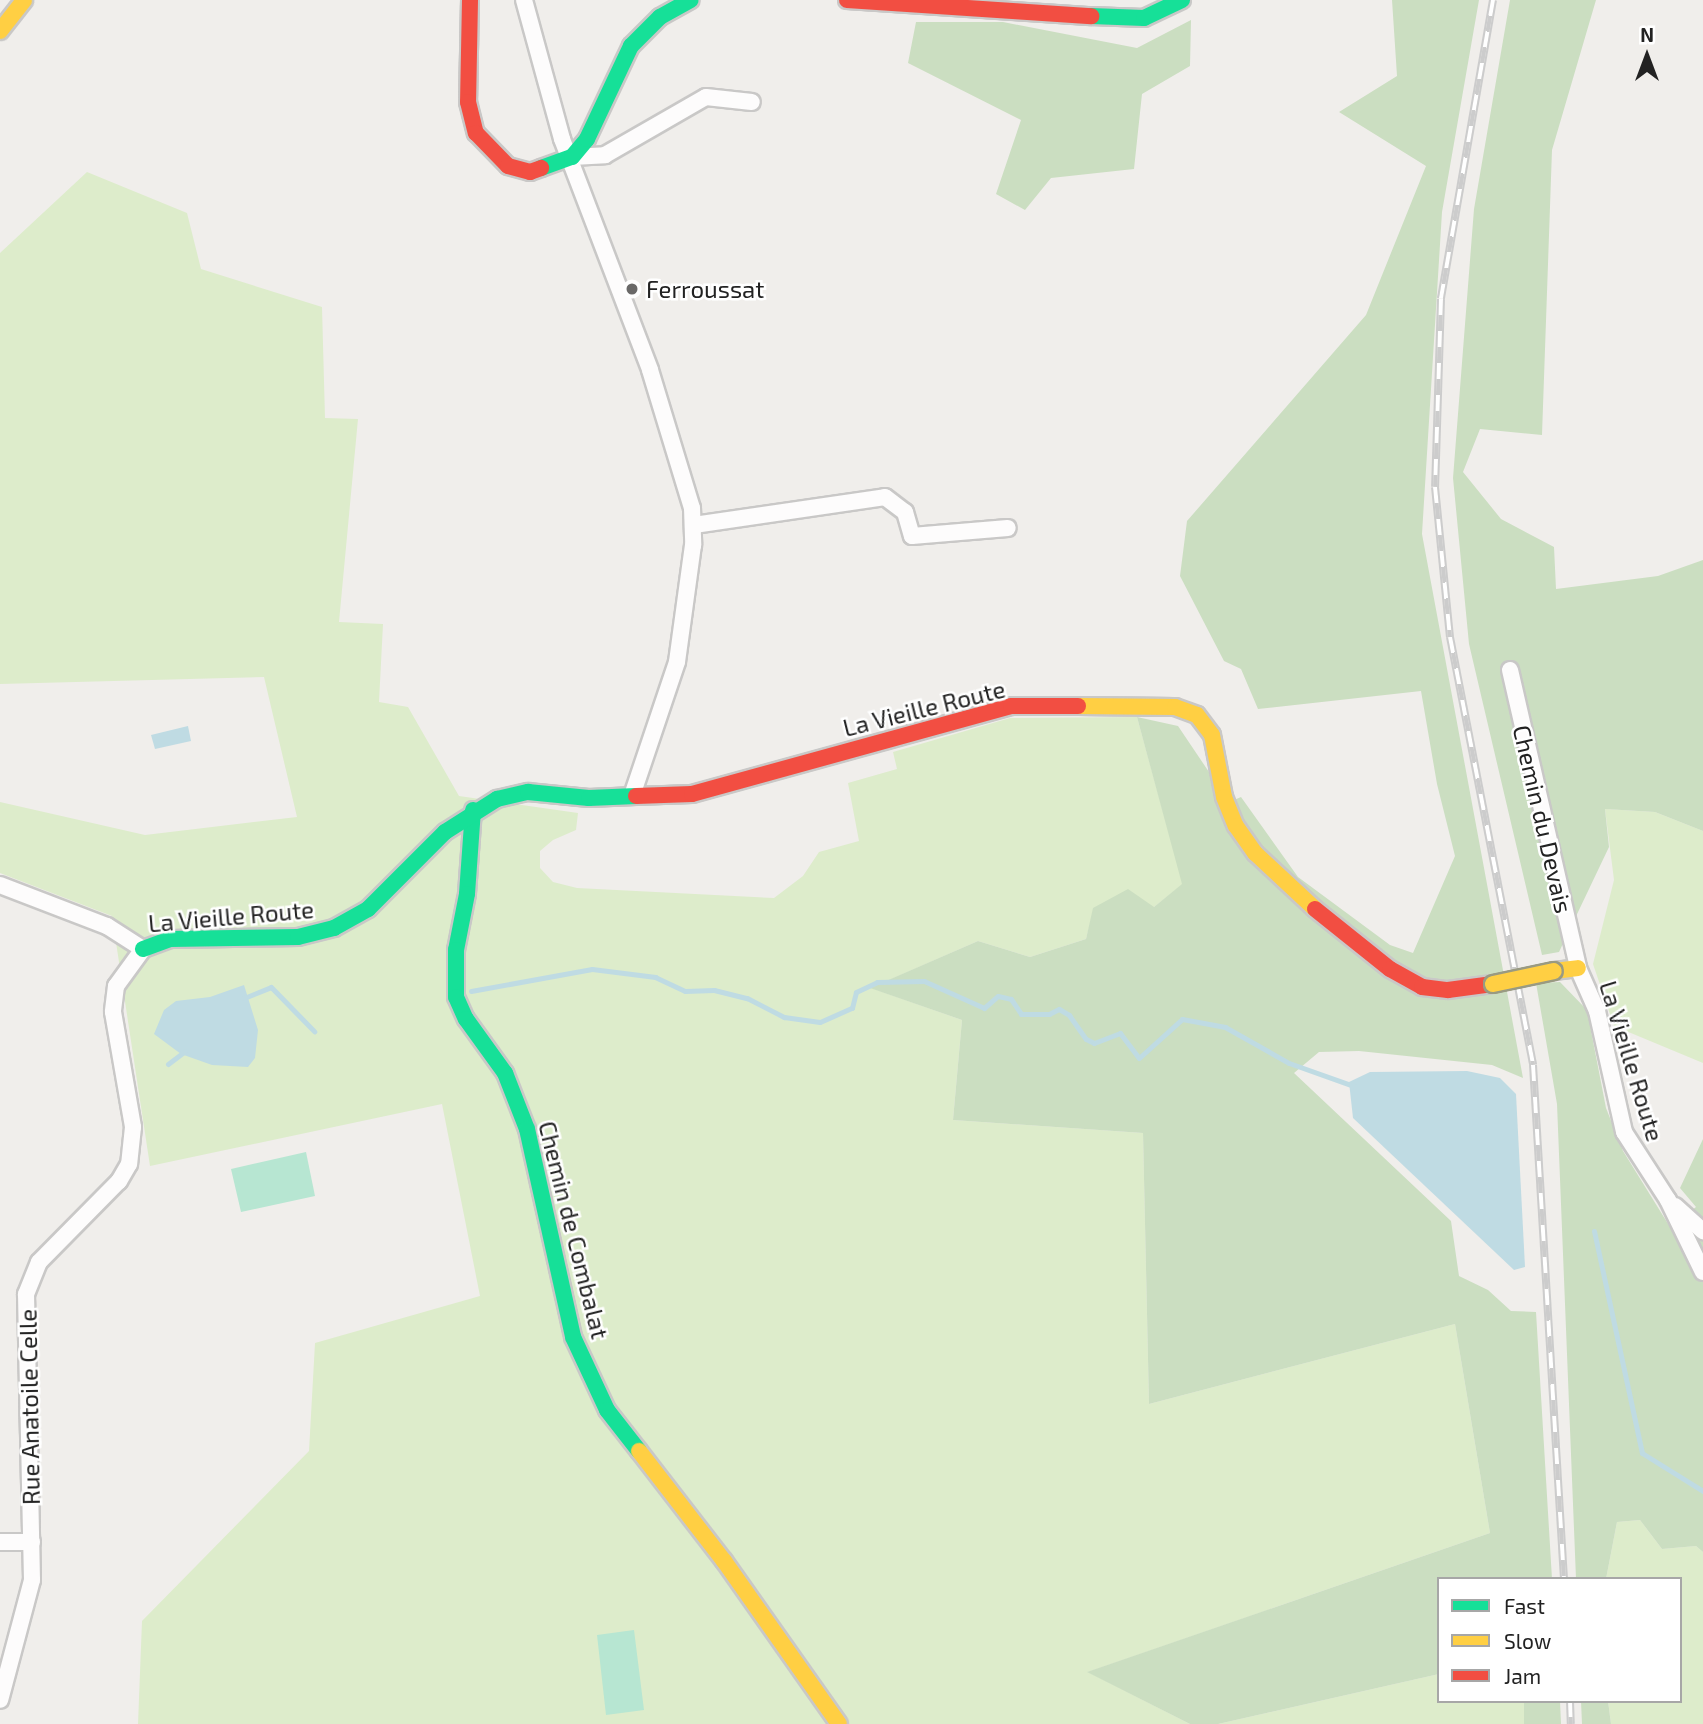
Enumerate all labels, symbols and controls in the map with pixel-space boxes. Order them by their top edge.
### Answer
north arrow [1612,21,1682,91]
text: N [1640,23,1654,46]
place label: Ferroussat [646,275,764,303]
marker: Ferroussat [624,281,640,297]
street label: La Vieille Route [840,674,1008,742]
street label: Chemin du Devais [1507,722,1579,916]
street label: La Vieille Route [147,894,315,938]
street label: La Vieille Route [1594,977,1670,1145]
street label: Chemin de Combalat [533,1118,615,1342]
street label: Rue Anatoile Celle [13,1308,45,1506]
legend [1437,1577,1682,1703]
text: Fast [1504,1593,1545,1618]
text: Slow [1504,1628,1551,1653]
text: Jam [1504,1663,1541,1688]

